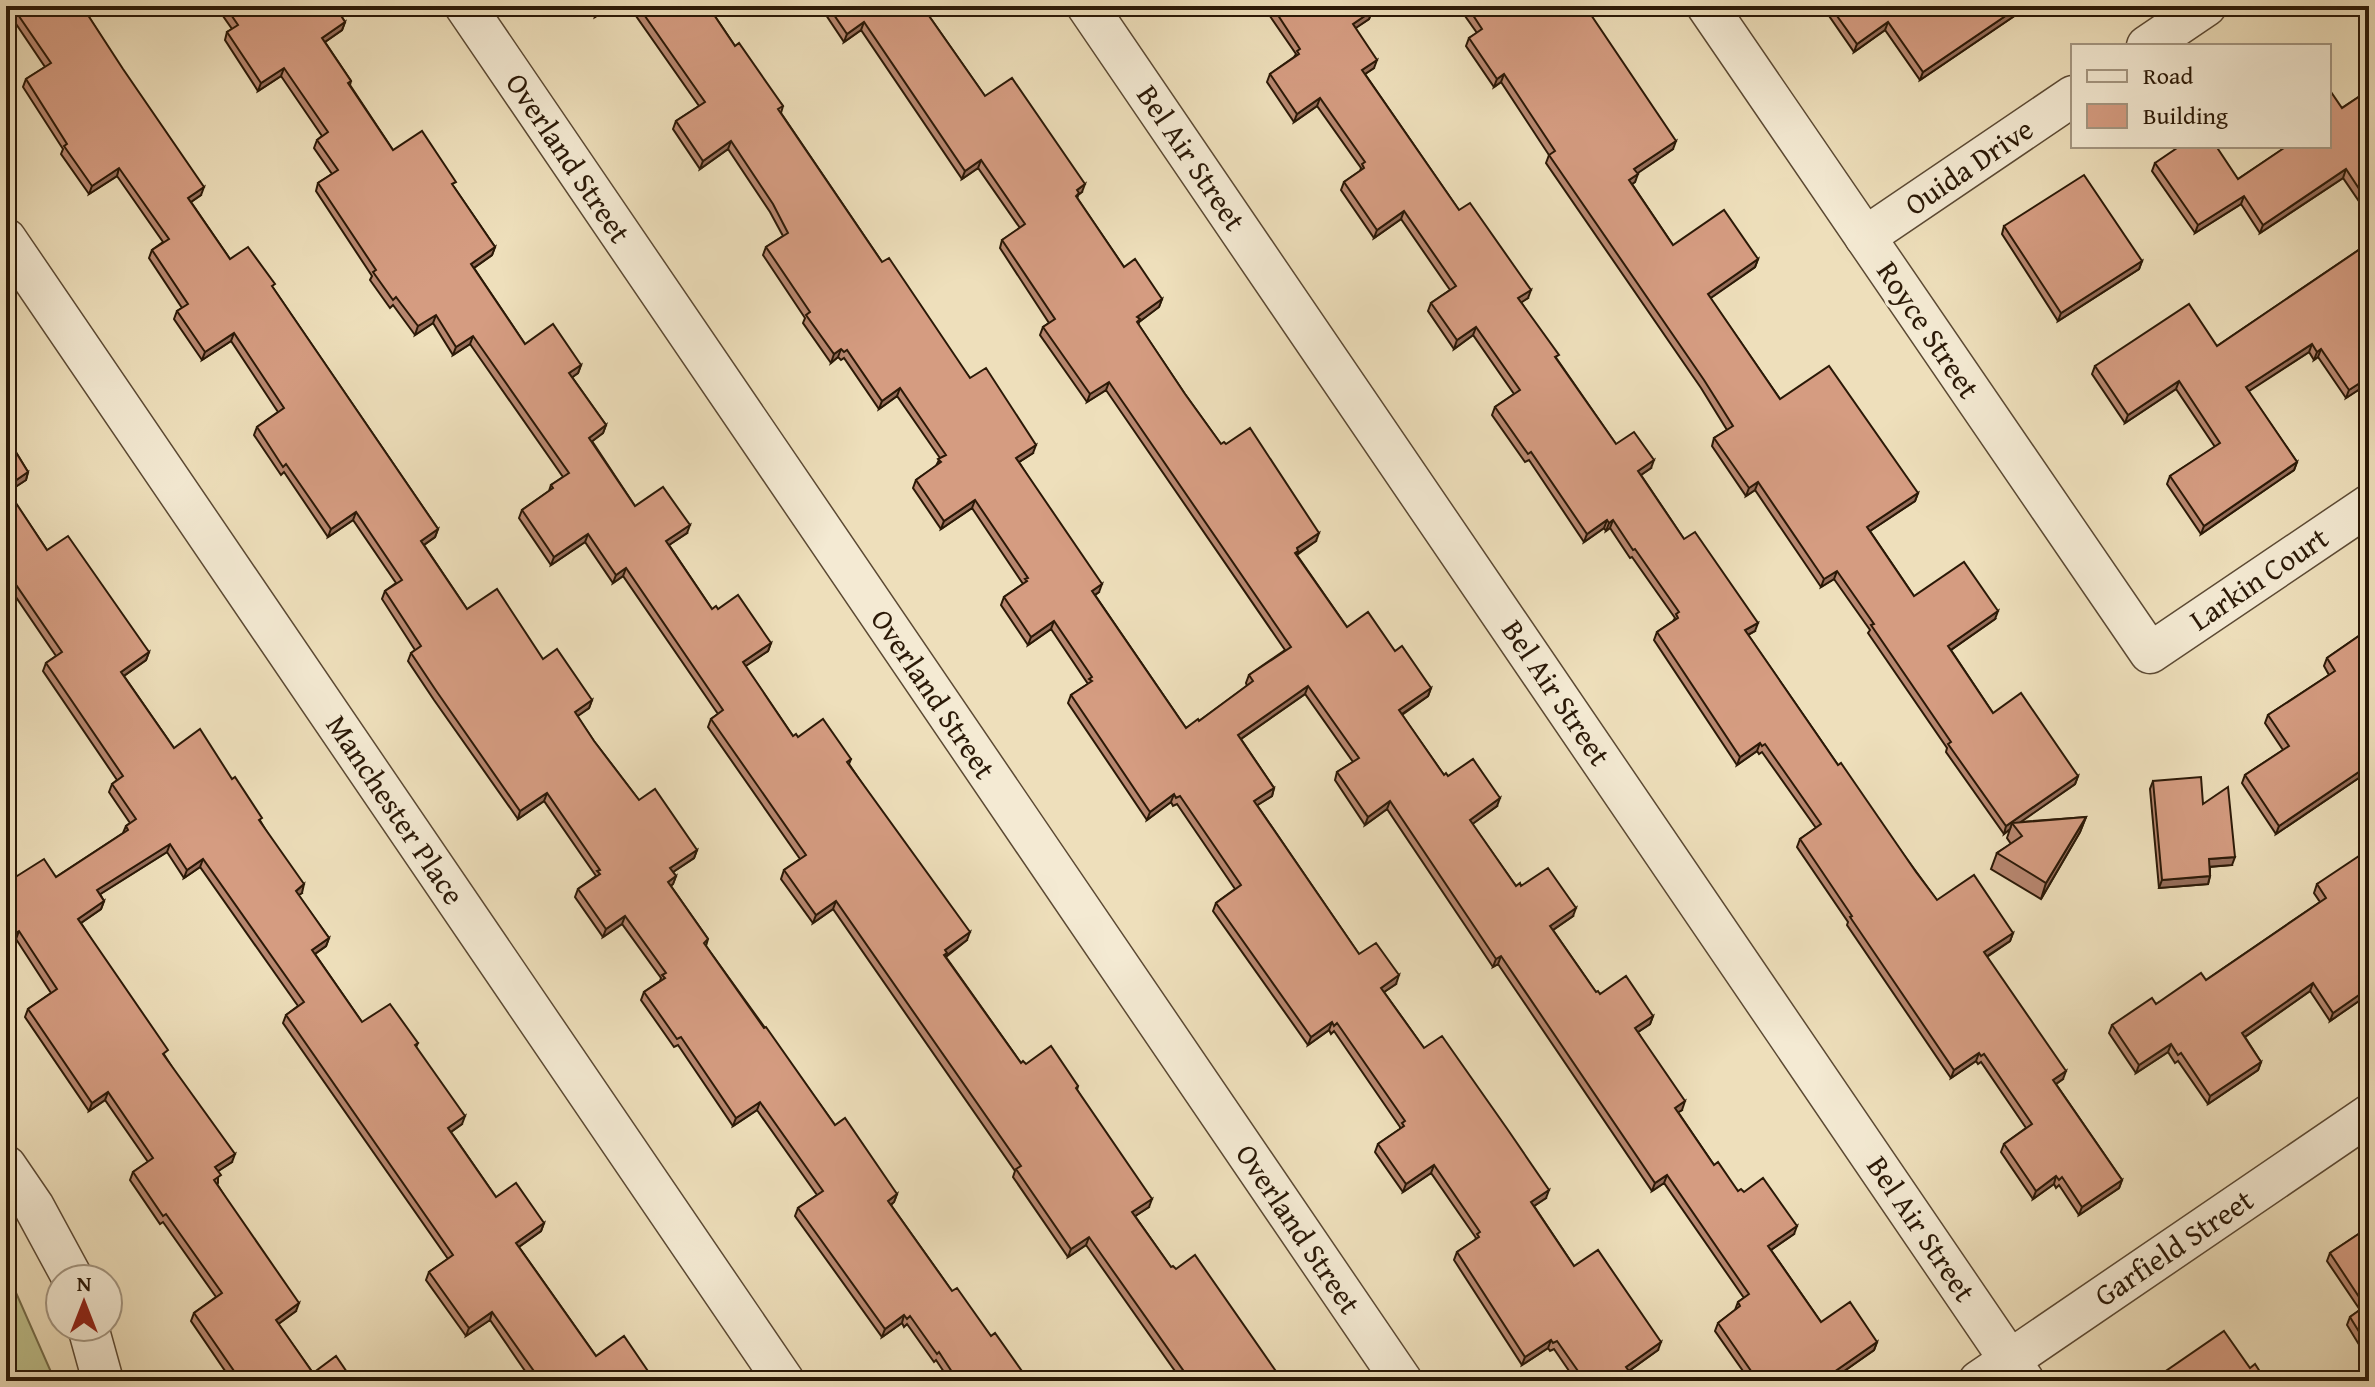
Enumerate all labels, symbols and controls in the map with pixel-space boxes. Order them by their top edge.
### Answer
legend [2071,44,2331,148]
text: Road [2143,58,2193,93]
street label: Overland Street [496,64,642,252]
street label: Bel Air Street [1127,76,1257,240]
text: Building [2143,98,2228,133]
street label: Ouida Drive [1895,107,2042,226]
street label: Royce Street [1867,252,1991,407]
street label: Larkin Court [2180,515,2337,641]
street label: Overland Street [861,600,1007,788]
street label: Bel Air Street [1492,611,1622,775]
street label: Manchester Place [316,706,476,913]
street label: Overland Street [1226,1135,1372,1323]
street label: Bel Air Street [1857,1147,1987,1311]
street label: Garfield Street [2085,1177,2262,1317]
north arrow [44,1263,124,1343]
text: N [77,1267,92,1299]

